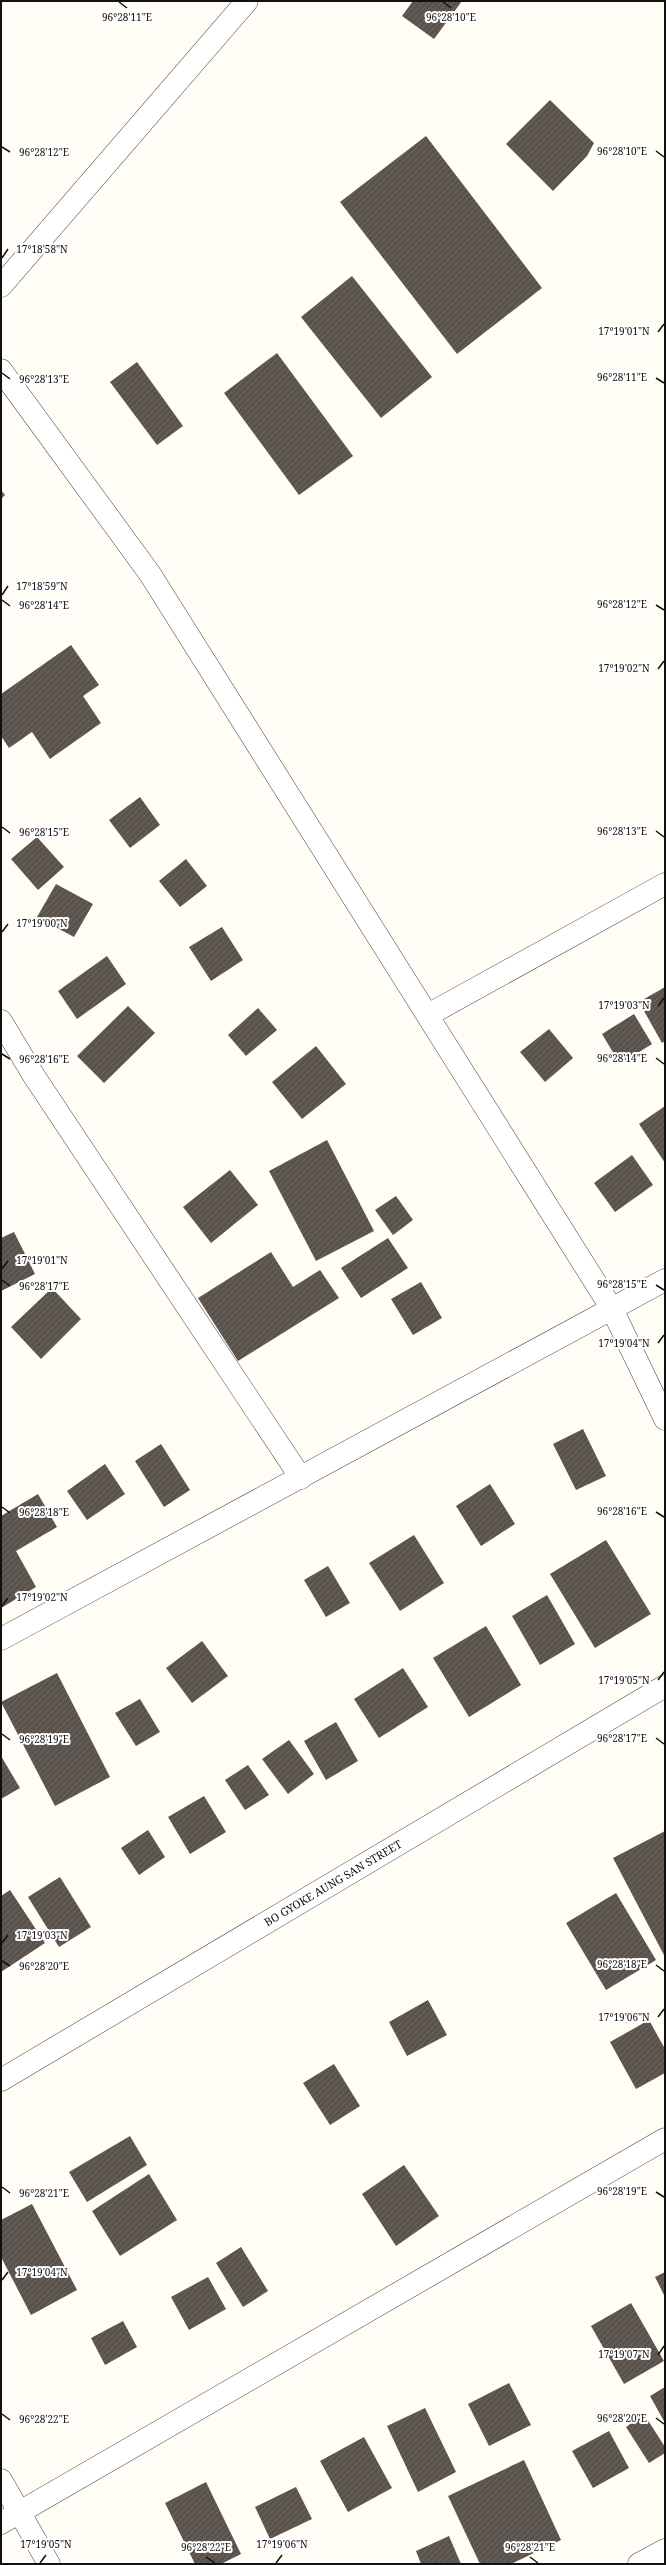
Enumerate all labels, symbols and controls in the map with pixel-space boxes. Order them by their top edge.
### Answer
text: 96°28'11"E [102,10,152,24]
text: 96°28'10"E [426,10,476,24]
text: 96°28'10"E [597,144,647,158]
text: 96°28'12"E [19,145,69,159]
text: 17°18'58"N [16,242,68,256]
text: 17°19'01"N [598,324,650,338]
text: 96°28'11"E [597,370,647,384]
text: 96°28'13"E [19,372,69,386]
text: 17°18'59"N [16,579,68,593]
text: 96°28'12"E [597,597,647,611]
text: 96°28'14"E [19,598,69,612]
text: 17°19'02"N [598,661,650,675]
text: 96°28'13"E [597,824,647,838]
text: 96°28'15"E [19,825,69,839]
text: 17°19'00"N [16,916,68,930]
text: 17°19'03"N [598,998,650,1012]
text: 96°28'14"E [597,1051,647,1065]
text: 96°28'16"E [19,1052,69,1066]
text: 17°19'01"N [16,1253,68,1267]
text: 96°28'15"E [597,1277,647,1291]
text: 96°28'17"E [19,1279,69,1293]
text: 17°19'04"N [598,1336,650,1350]
text: 96°28'16"E [597,1504,647,1518]
text: 96°28'18"E [19,1505,69,1519]
text: 17°19'02"N [16,1590,68,1604]
text: 17°19'05"N [598,1673,650,1687]
text: 96°28'17"E [597,1731,647,1745]
text: 96°28'19"E [19,1732,69,1746]
street label: BO GYOKE AUNG SAN STREET [261,1836,405,1929]
text: 17°19'03"N [16,1928,68,1942]
text: 96°28'18"E [597,1957,647,1971]
text: 96°28'20"E [19,1959,69,1973]
text: 17°19'06"N [598,2010,650,2024]
text: 96°28'19"E [597,2184,647,2198]
text: 96°28'21"E [19,2186,69,2200]
text: 17°19'04"N [16,2265,68,2279]
text: 17°19'07"N [598,2347,650,2361]
text: 96°28'20"E [597,2411,647,2425]
text: 96°28'22"E [19,2412,69,2426]
text: 17°19'05"N [20,2537,72,2551]
text: 17°19'06"N [256,2537,308,2551]
text: 96°28'22"E [181,2540,231,2554]
text: 96°28'21"E [505,2540,555,2554]

